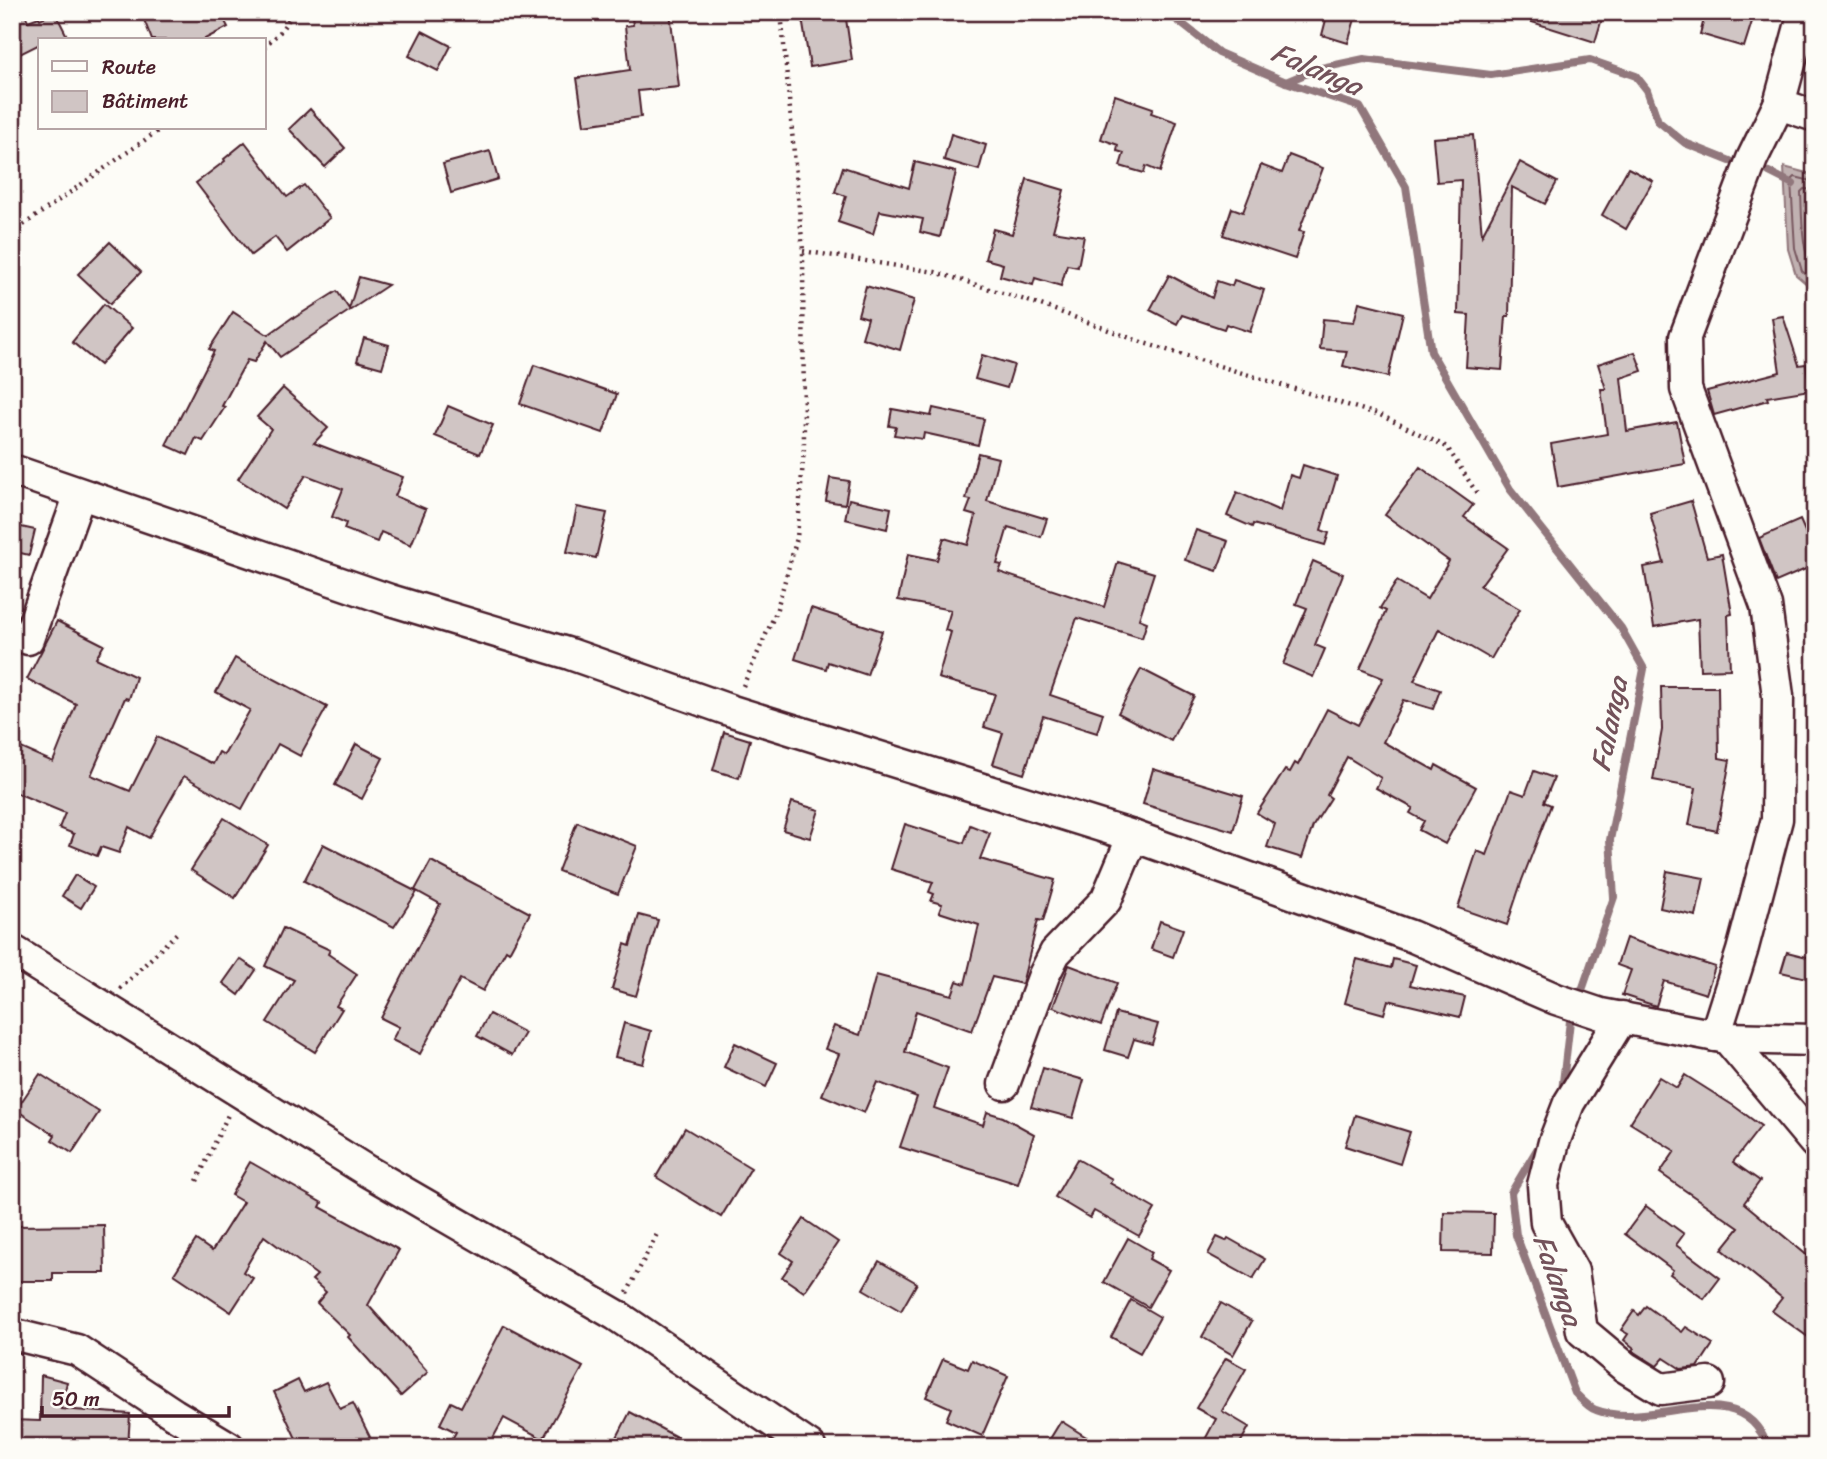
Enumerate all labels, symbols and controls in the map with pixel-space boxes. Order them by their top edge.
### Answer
water label: Falanga [1264,28,1373,111]
legend [38,38,266,130]
text: Route [102,48,156,86]
text: Bâtiment [102,82,188,120]
water label: Falanga [1576,670,1643,775]
water label: Falanga [1519,1227,1598,1336]
scale bar [42,1375,229,1419]
text: 50 m [52,1380,100,1418]

